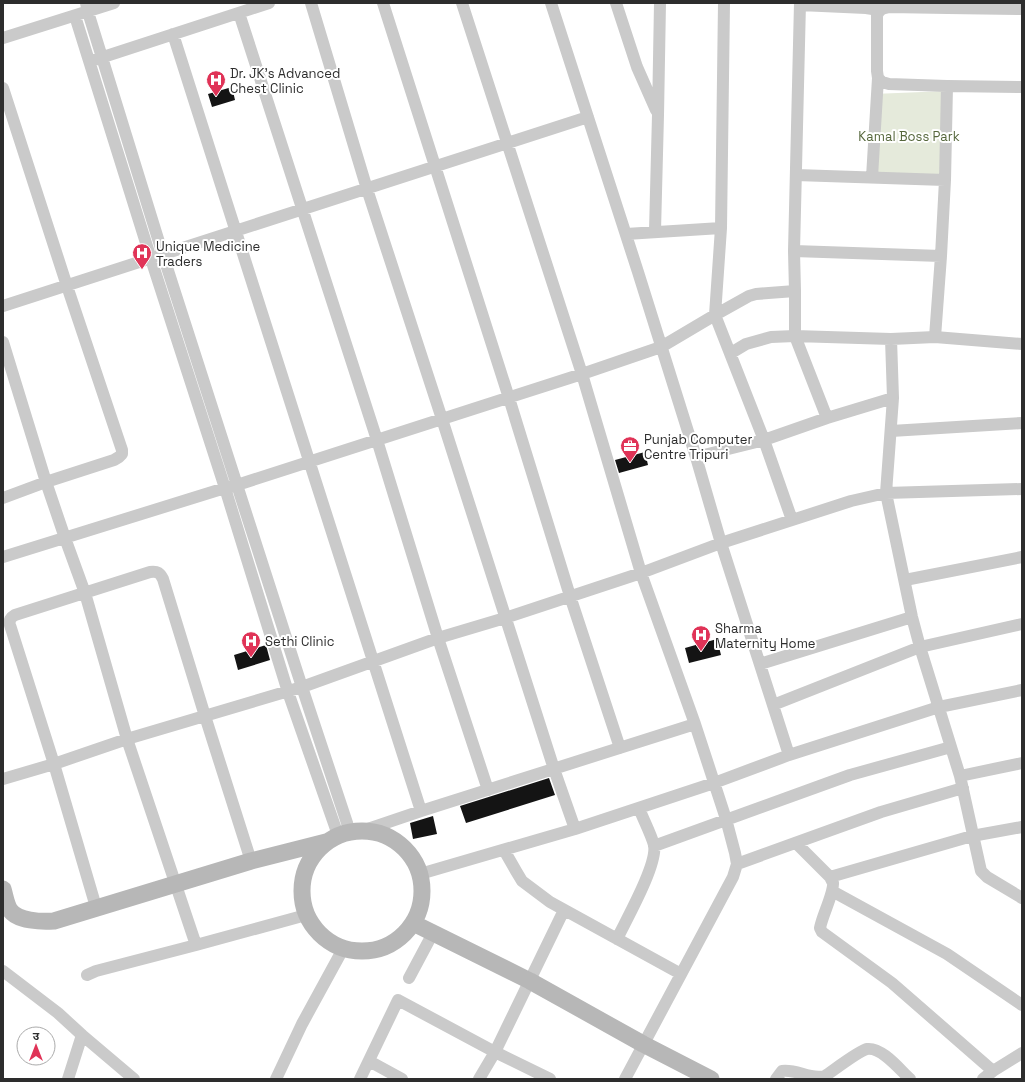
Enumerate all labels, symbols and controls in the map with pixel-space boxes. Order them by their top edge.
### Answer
place label: Dr. JK's Advanced Chest Clinic [230,65,340,97]
hospital icon: Dr. JK's Advanced Chest Clinic [205,69,227,97]
park label: Kamal Boss Park [858,128,960,145]
place label: Unique Medicine Traders [156,238,260,270]
hospital icon: Unique Medicine Traders [131,242,153,270]
place label: Punjab Computer Centre Tripuri [644,431,752,463]
office icon: Punjab Computer Centre Tripuri [619,435,641,463]
place label: Sharma Maternity Home [715,620,816,652]
hospital icon: Sharma Maternity Home [690,624,712,652]
hospital icon: Sethi Clinic [240,630,262,658]
place label: Sethi Clinic [265,633,335,650]
north arrow [16,1026,56,1066]
text: उ [33,1029,40,1043]

